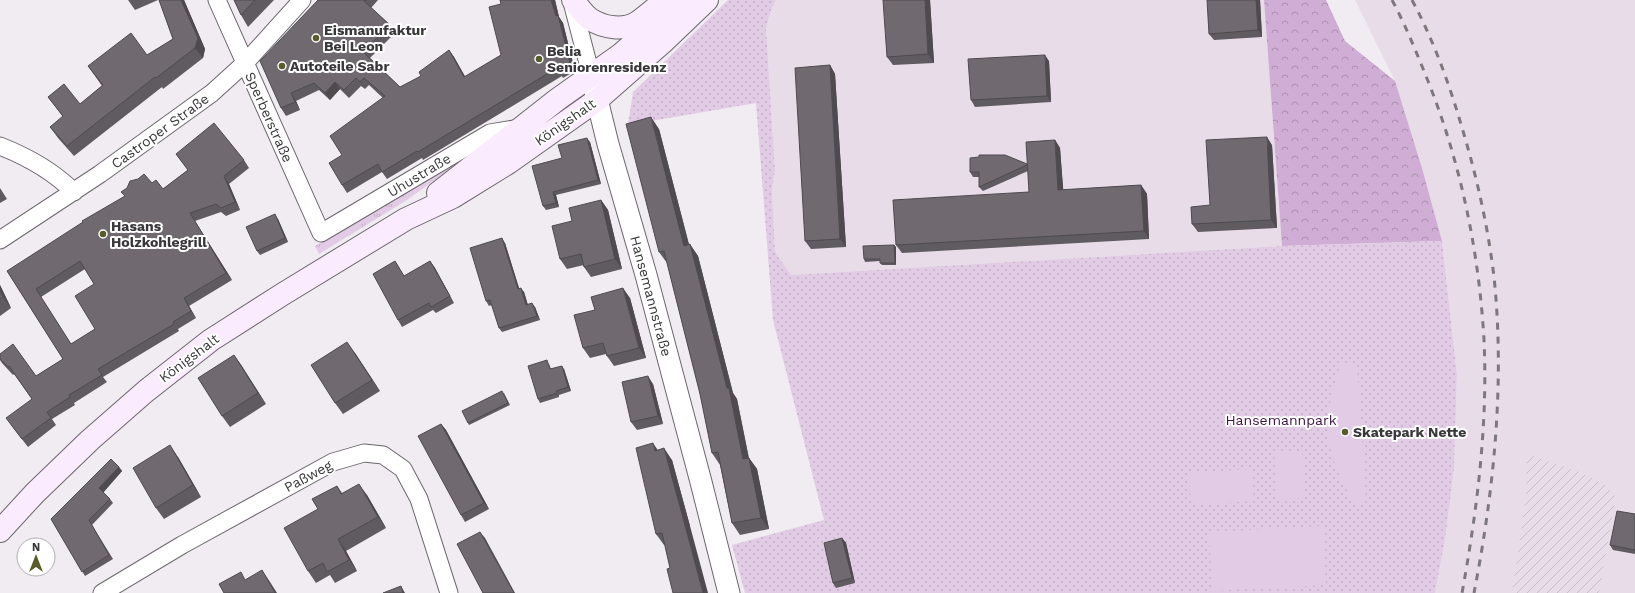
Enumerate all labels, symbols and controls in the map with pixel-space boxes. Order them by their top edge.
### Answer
place label: Eismanufaktur Bei Leon [324,22,426,54]
marker: Eismanufaktur Bei Leon [311,33,321,43]
place label: Belia Seniorenresidenz [547,43,666,75]
marker: Belia Seniorenresidenz [534,54,544,64]
place label: Autoteile Sabr [290,58,389,74]
marker: Autoteile Sabr [277,61,287,71]
street label: Sperberstraße [242,69,296,165]
street label: Castroper Straße [108,90,212,172]
street label: Königshalt [531,95,599,149]
street label: Uhustraße [385,150,453,200]
place label: Hasans Holzkohlegrill [111,218,207,250]
marker: Hasans Holzkohlegrill [98,229,108,239]
street label: Hansemannstraße [627,234,675,358]
street label: Königshalt [156,330,222,386]
park label: Hansemannpark [1225,412,1337,428]
place label: Skatepark Nette [1353,424,1466,440]
marker: Skatepark Nette [1340,427,1350,437]
street label: Paßweg [281,456,335,495]
north arrow [16,537,56,577]
text: N [32,541,40,554]

